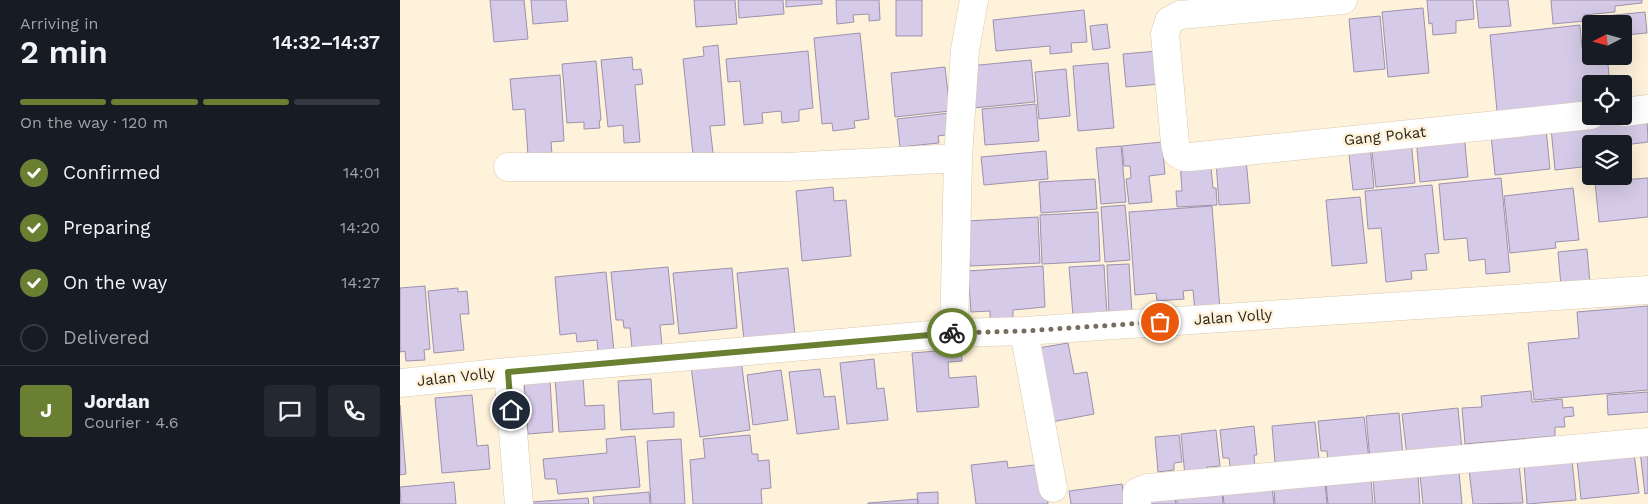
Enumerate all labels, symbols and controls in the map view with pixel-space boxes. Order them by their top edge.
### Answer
text: Arriving in [20,14,98,33]
north arrow [1582,15,1632,65]
map controls [1582,15,1632,185]
text: 14:32–14:37 [273,31,380,54]
text: 2 min [20,33,108,71]
button: locate [1582,75,1632,125]
text: On the way · 120 m [20,113,168,132]
street label: Gang Pokat [1343,123,1428,149]
button: layers [1582,135,1632,185]
icon: check [20,159,48,187]
text: Confirmed [63,161,160,184]
text: 14:01 [343,163,380,182]
icon: check [20,214,48,242]
text: Preparing [63,216,150,239]
text: 14:20 [340,218,380,237]
icon: check [20,269,48,297]
text: On the way [63,271,167,294]
text: 14:27 [341,273,380,292]
pin [1139,301,1181,343]
street label: Jalan Volly [1193,305,1273,329]
courier [927,308,977,358]
icon: bag [1146,308,1174,336]
icon: bike [938,319,966,347]
text: Delivered [63,326,150,349]
street label: Jalan Volly [416,364,496,390]
button: chat [264,385,316,437]
button: phone [328,385,380,437]
pin [490,389,532,431]
text: Jordan [84,390,150,413]
icon: home [497,396,525,424]
text: J [40,399,52,422]
text: Courier · 4.6 [84,413,179,432]

